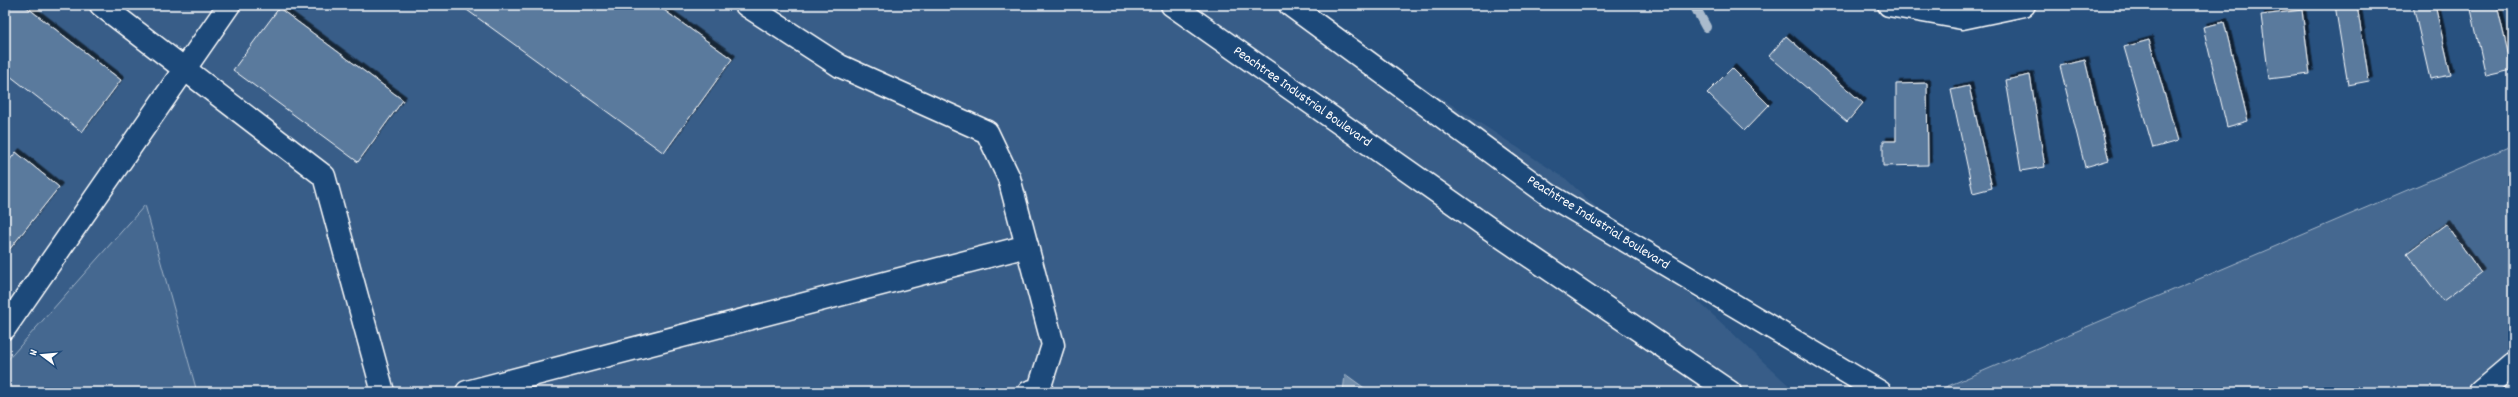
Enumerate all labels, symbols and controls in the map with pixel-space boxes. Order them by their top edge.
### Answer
street label: Peachtree Industrial Boulevard [1229,42,1375,152]
street label: Peachtree Industrial Boulevard [1523,171,1673,275]
north arrow [22,335,62,375]
text: N [26,347,43,358]

